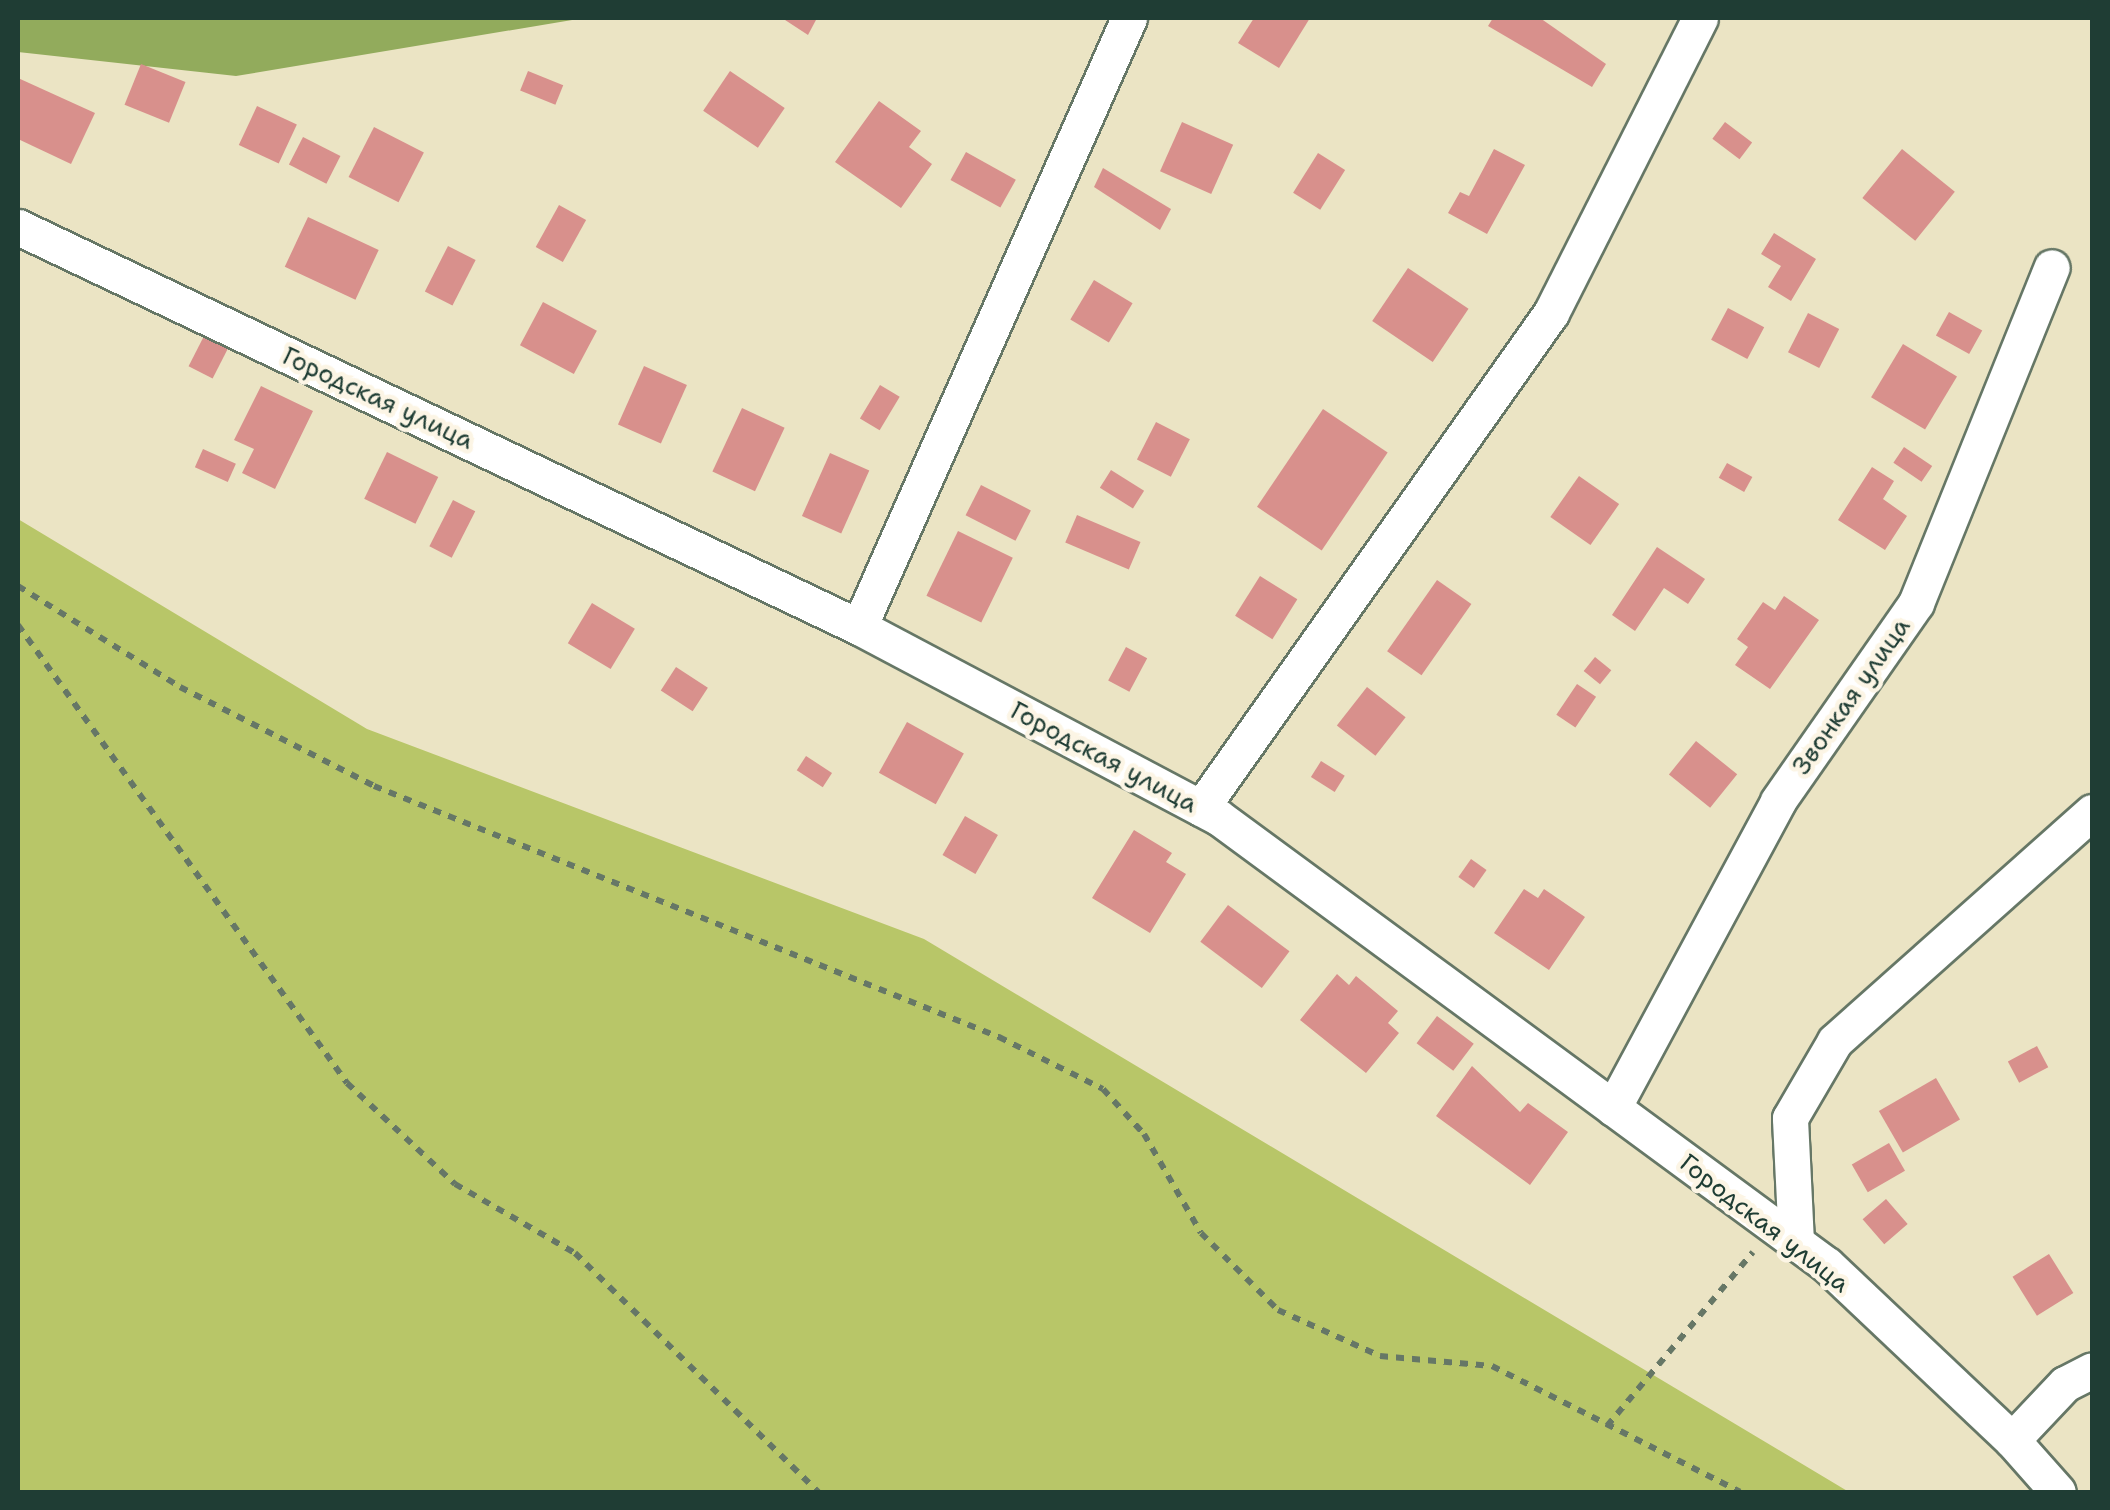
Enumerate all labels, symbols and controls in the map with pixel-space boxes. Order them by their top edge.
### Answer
street label: Городская улица [278,341,478,455]
street label: Звонкая улица [1786,612,1916,780]
street label: Городская улица [1005,695,1203,819]
street label: Городская улица [1674,1147,1856,1299]

